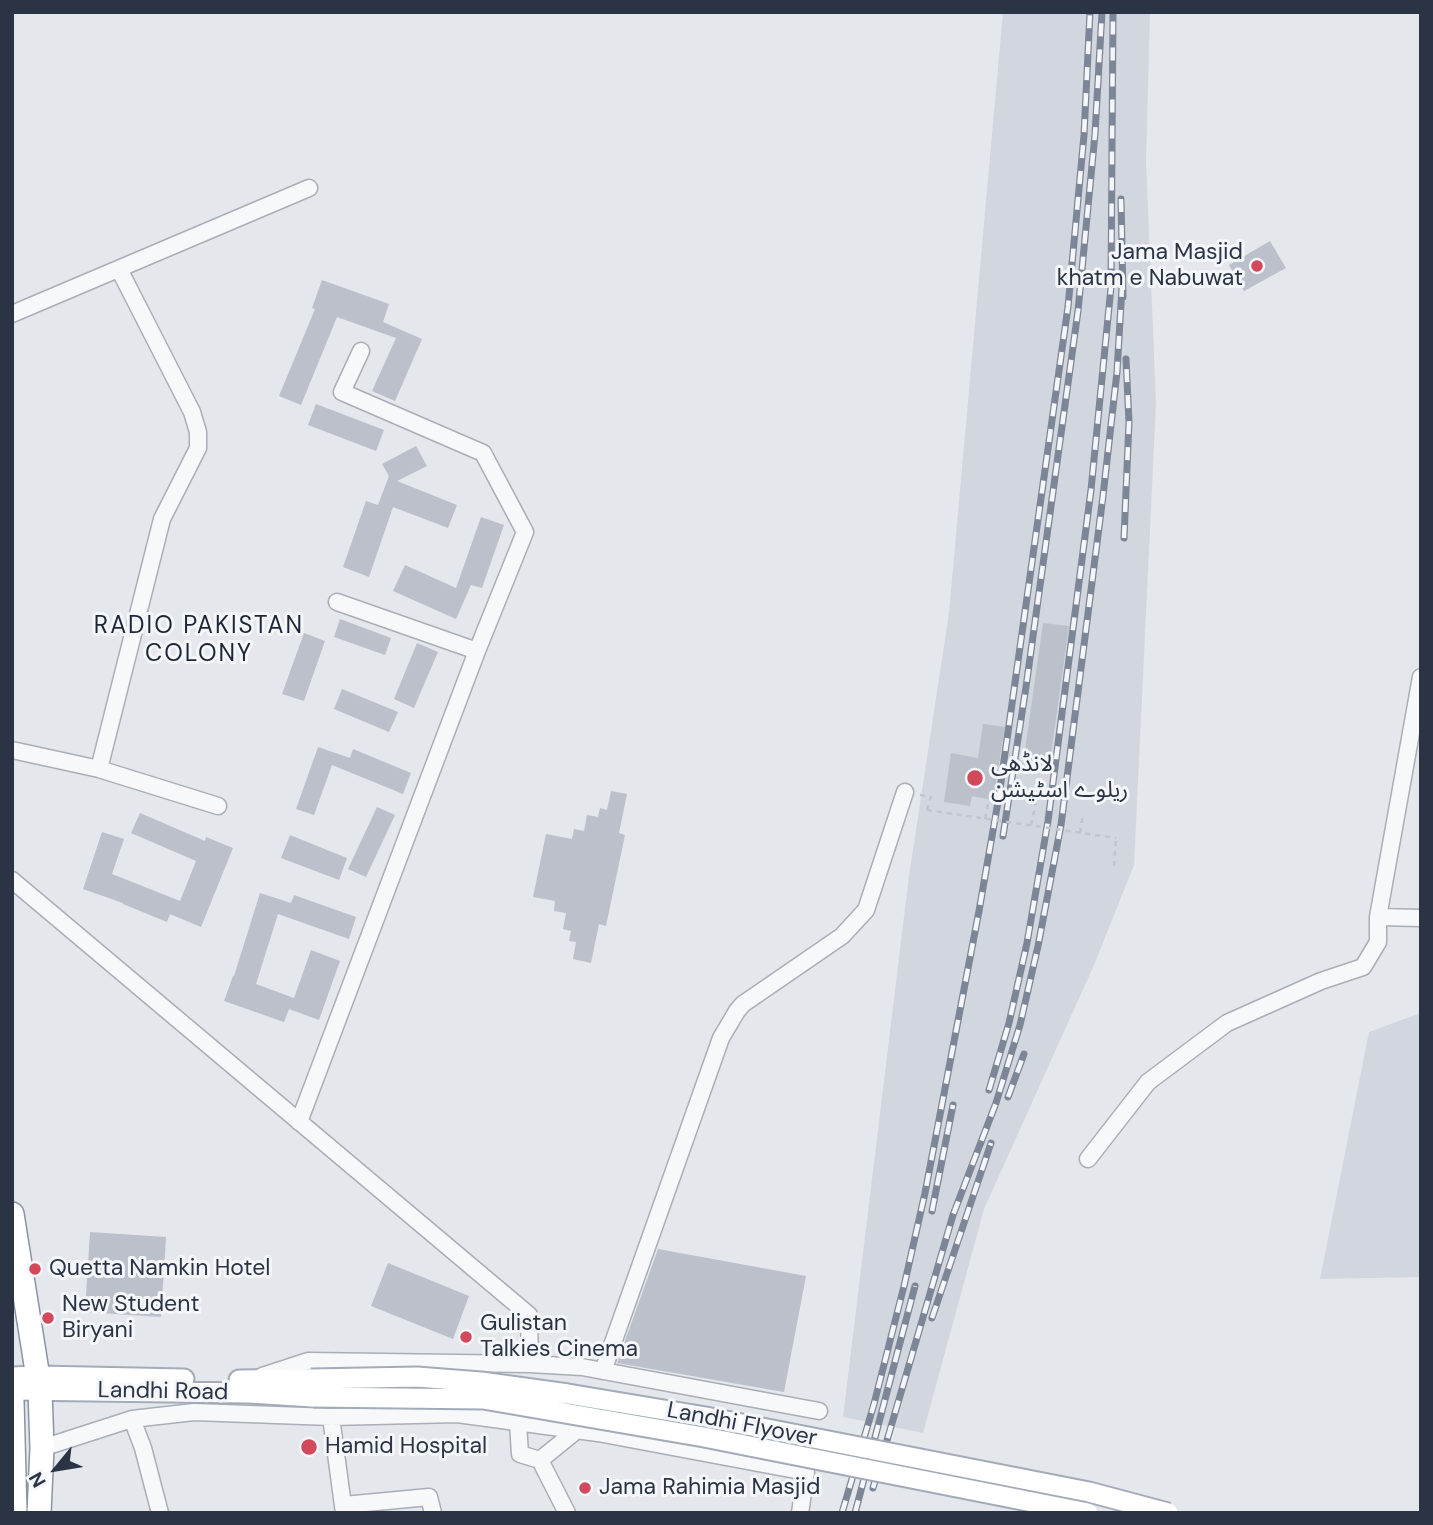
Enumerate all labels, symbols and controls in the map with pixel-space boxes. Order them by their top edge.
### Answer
place label: Jama Masjid khatm e Nabuwat [1057,239,1243,293]
marker: Jama Masjid khatm e Nabuwat [1249,258,1265,274]
district label: RADIO PAKISTAN COLONY [96,613,302,669]
place label: لانڈھی ریلوے اسٹیشن [991,751,1128,805]
marker: لانڈھی ریلوے اسٹیشن [965,768,985,788]
place label: Quetta Namkin Hotel [49,1255,270,1283]
marker: Quetta Namkin Hotel [27,1261,43,1277]
place label: New Student Biryani [62,1291,199,1345]
marker: New Student Biryani [40,1310,56,1326]
place label: Gulistan Talkies Cinema [480,1310,638,1364]
marker: Gulistan Talkies Cinema [458,1329,474,1345]
street label: Landhi Road [97,1377,229,1407]
street label: Landhi Flyover [665,1397,819,1453]
place label: Hamid Hospital [325,1433,487,1461]
north arrow [21,1434,91,1504]
marker: Hamid Hospital [299,1437,319,1457]
text: N [23,1468,52,1492]
place label: Jama Rahimia Masjid [599,1474,820,1502]
marker: Jama Rahimia Masjid [577,1480,593,1496]

